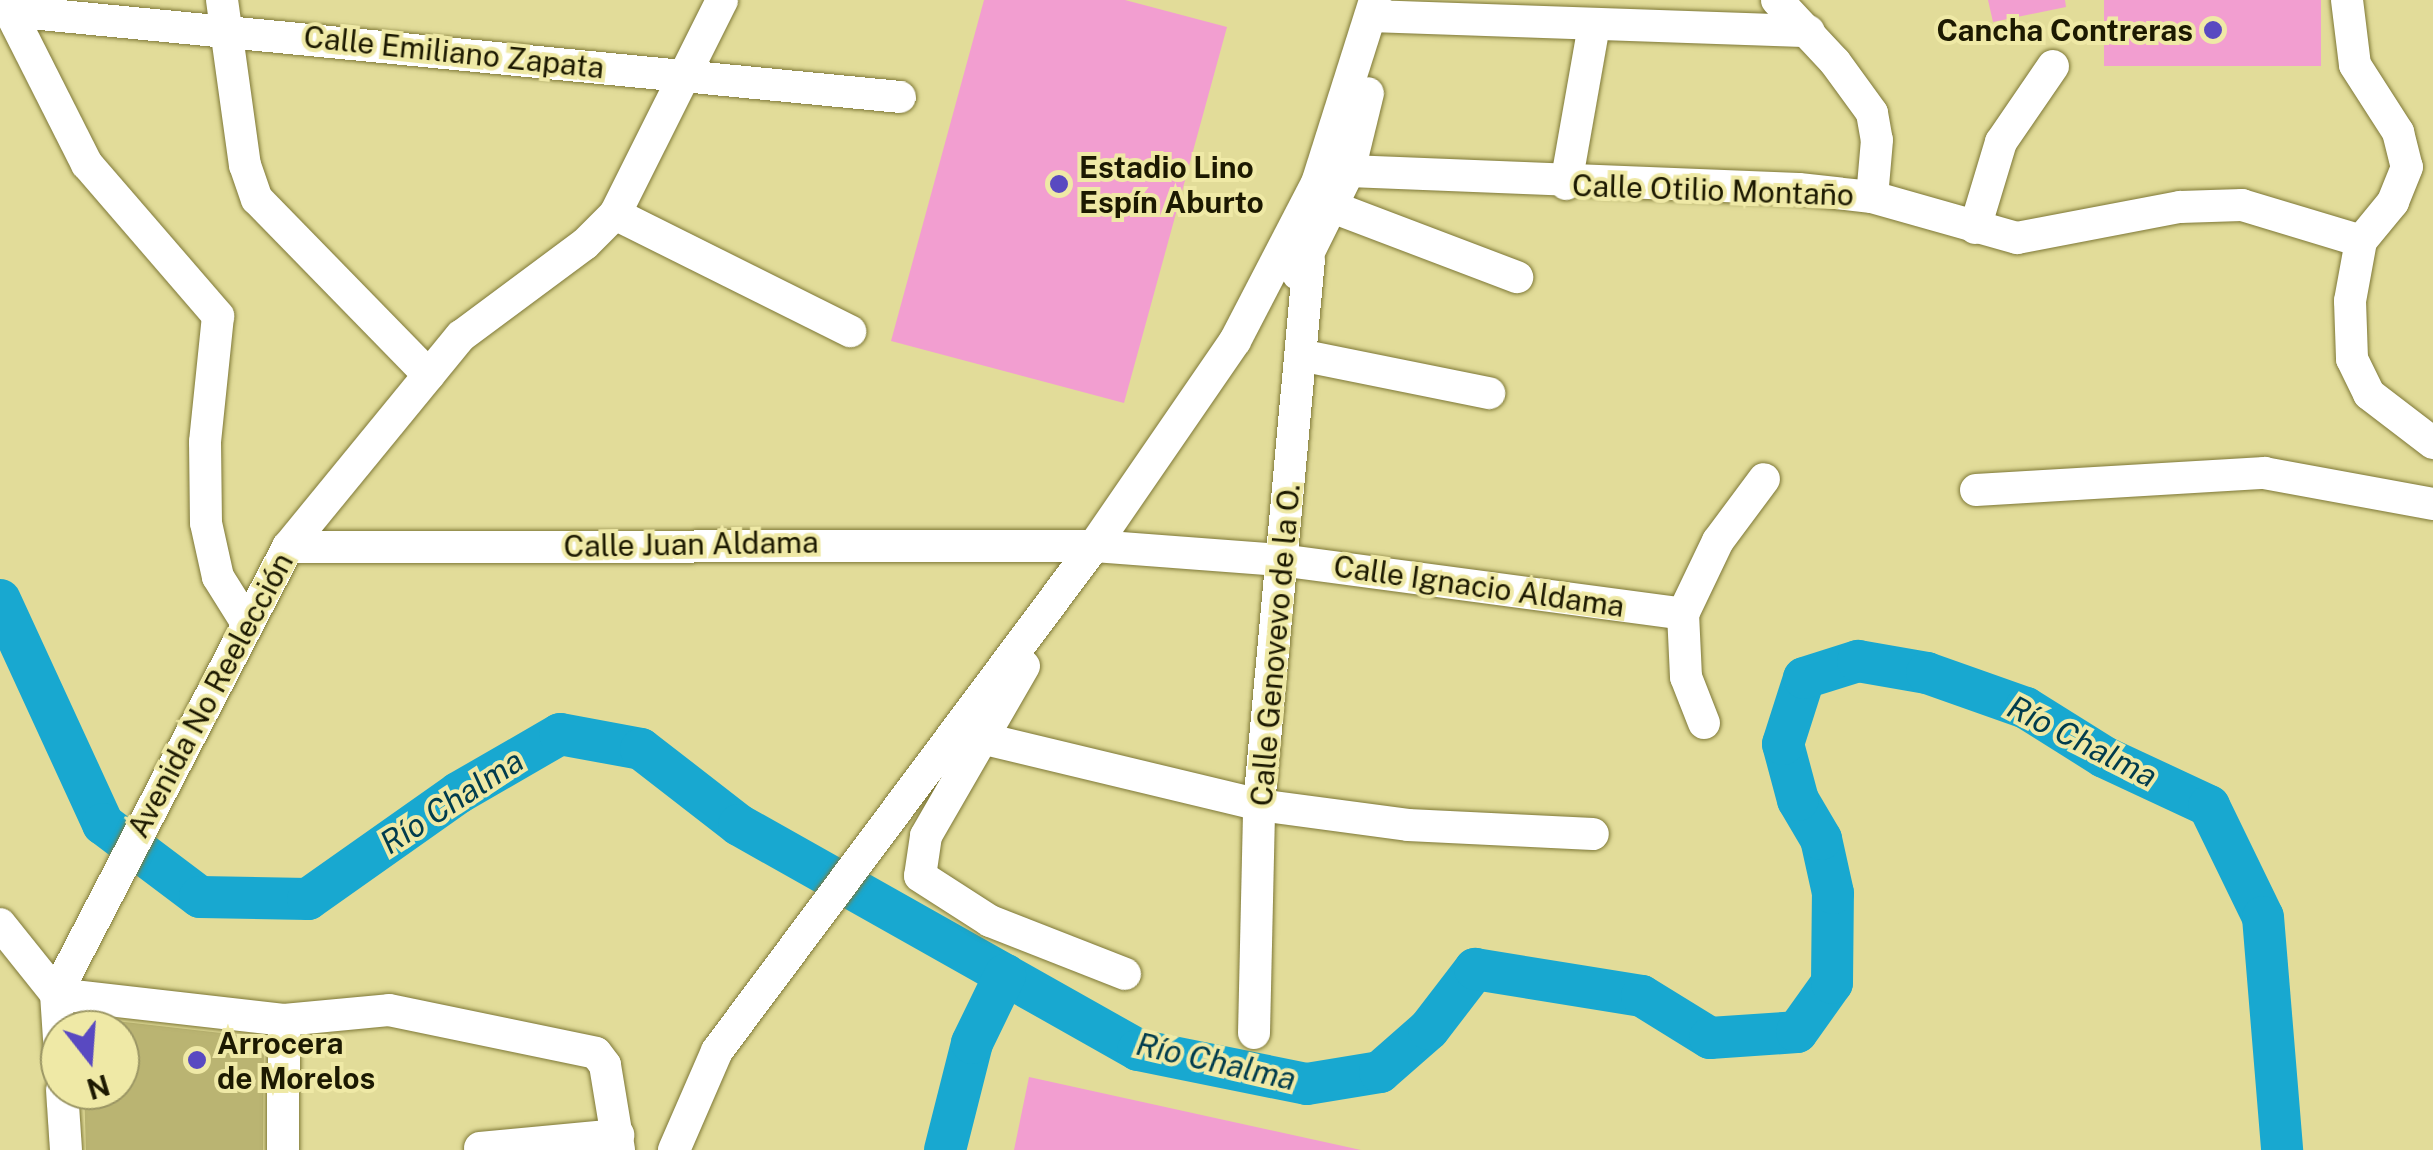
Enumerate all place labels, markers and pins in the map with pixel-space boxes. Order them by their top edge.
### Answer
place label: Cancha Contreras [1936,12,2193,48]
marker: Cancha Contreras [2202,19,2224,41]
place label: Estadio Lino Espín Aburto [1079,149,1264,220]
marker: Estadio Lino Espín Aburto [1048,173,1070,195]
place label: Arrocera de Morelos [217,1025,375,1096]
marker: Arrocera de Morelos [186,1049,208,1071]

